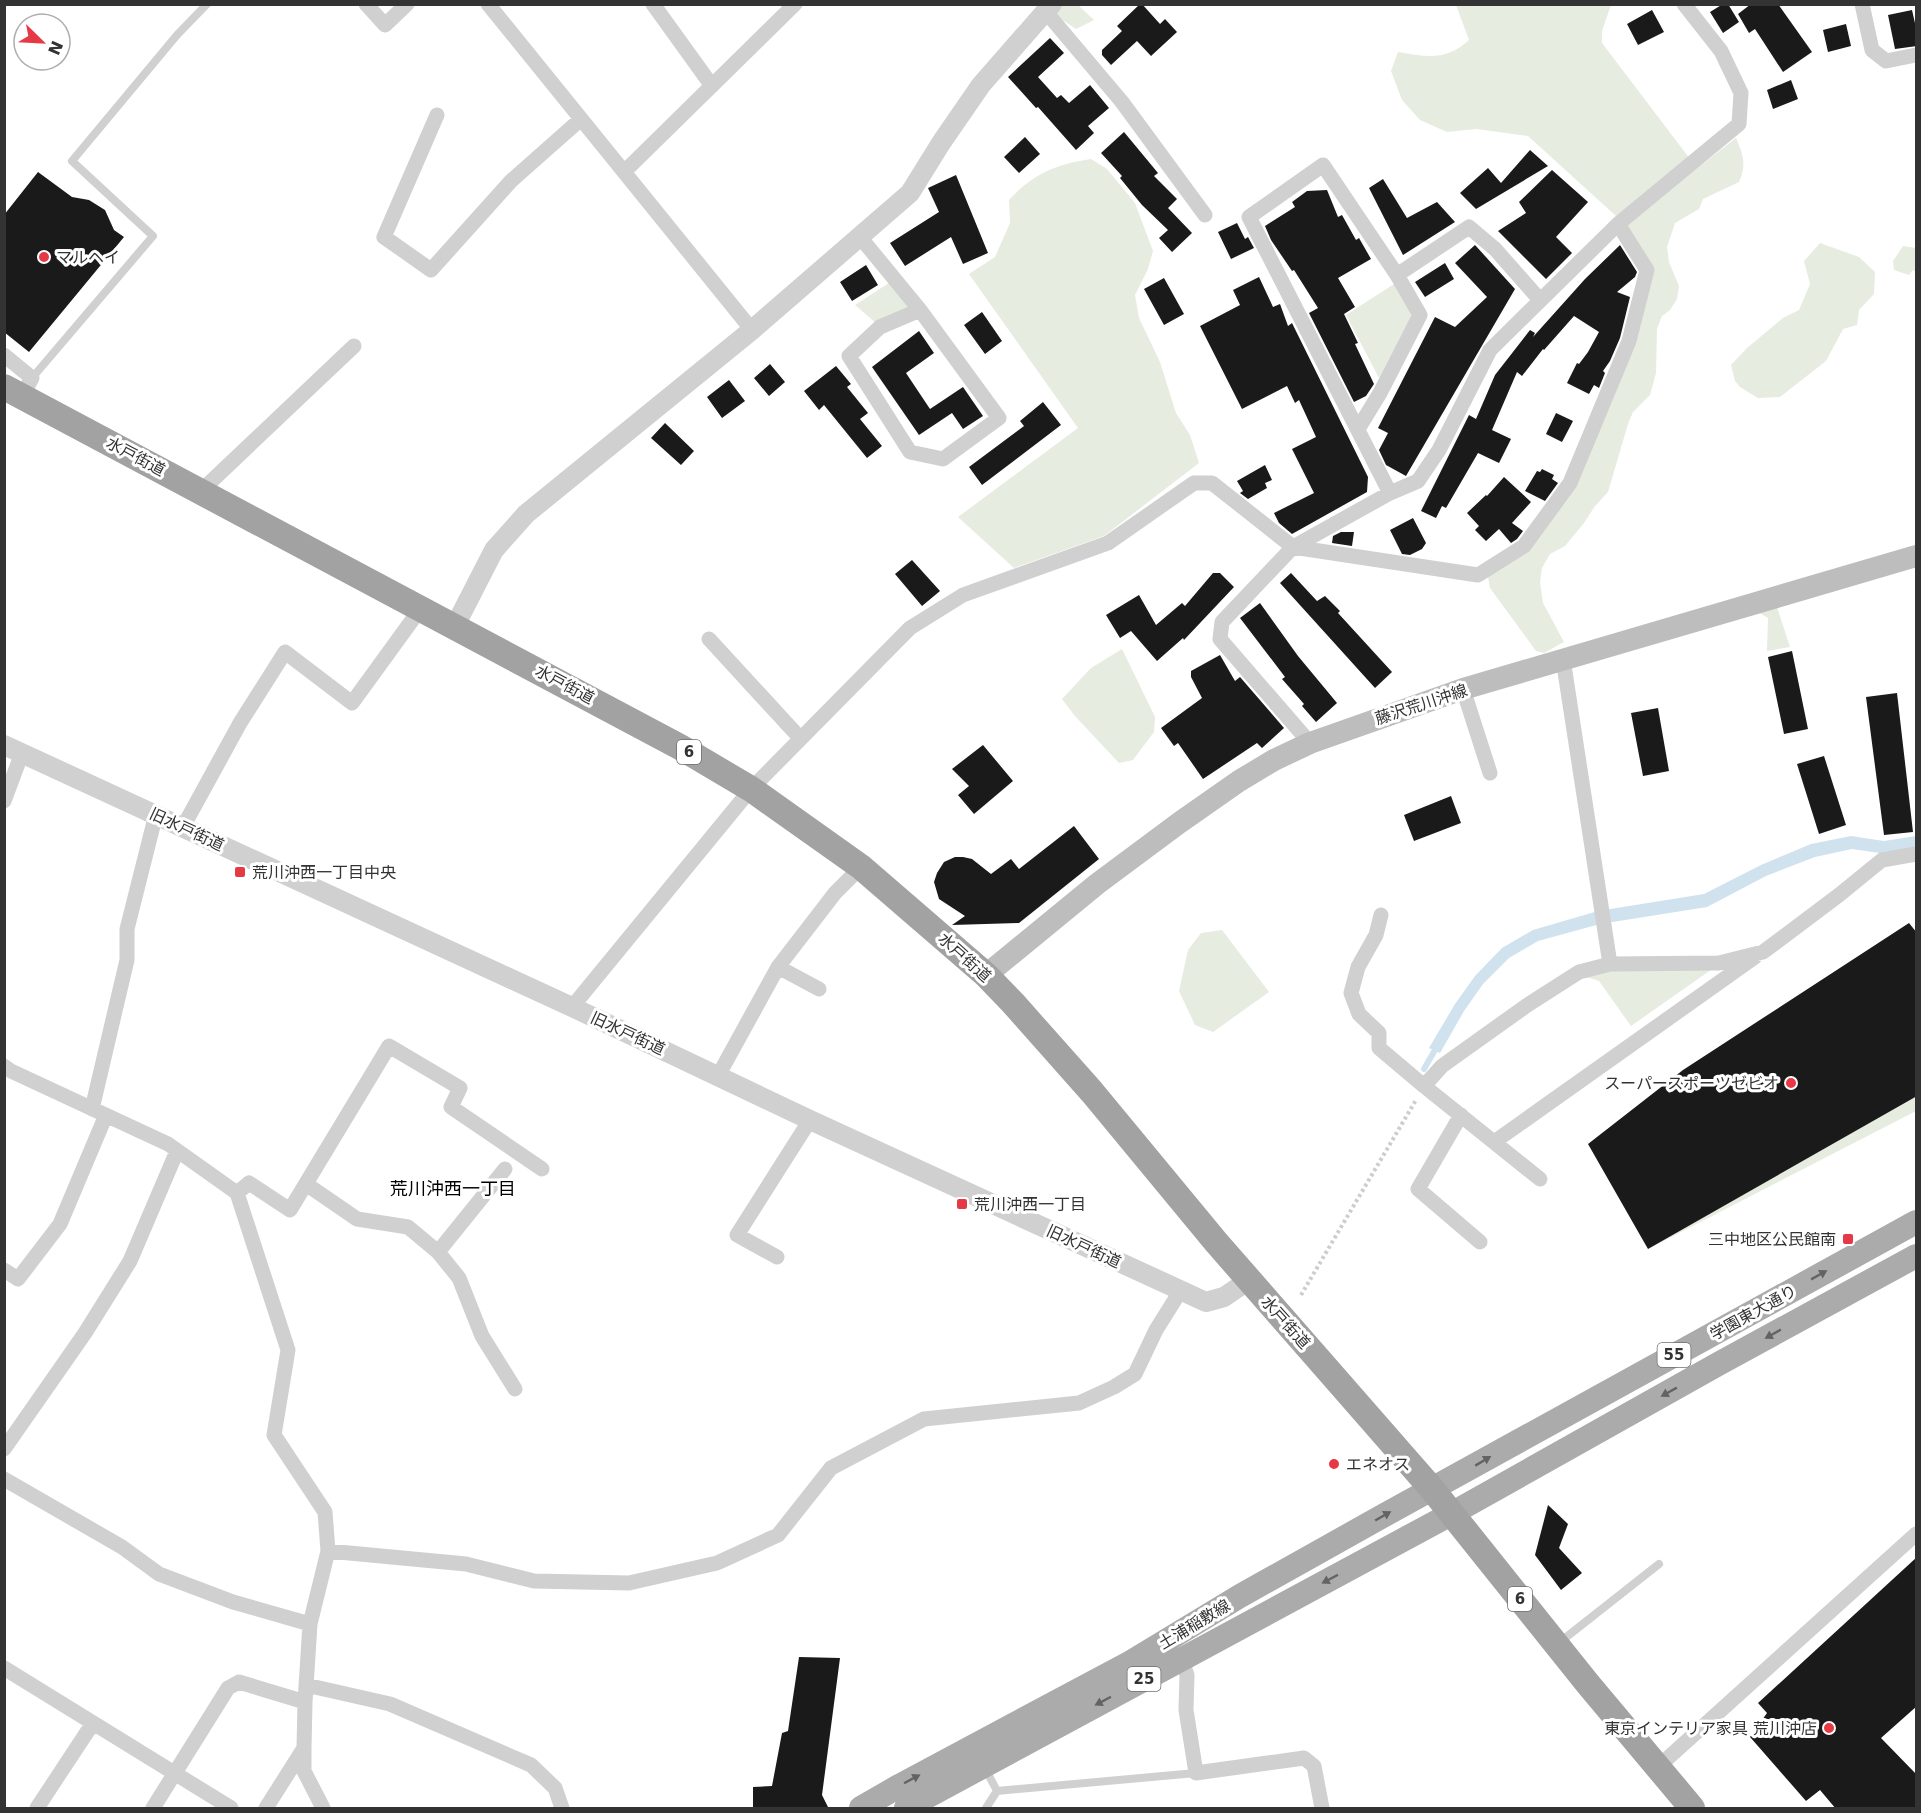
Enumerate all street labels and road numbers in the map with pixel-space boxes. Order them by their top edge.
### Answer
street label: 水戸街道 [103,433,168,480]
street label: 水戸街道 [532,661,597,708]
street label: 藤沢荒川沖線 [1373,681,1470,728]
road number: 6 [677,740,701,764]
street label: 旧水戸街道 [147,804,227,855]
street label: 水戸街道 [935,929,995,986]
street label: 旧水戸街道 [588,1008,668,1059]
street label: 旧水戸街道 [1044,1221,1124,1272]
street label: 学園東大通り [1707,1281,1800,1344]
street label: 水戸街道 [1257,1292,1314,1352]
road number: 55 [1658,1343,1690,1367]
road number: 6 [1508,1587,1532,1611]
street label: 土浦稲敷線 [1155,1596,1233,1653]
road number: 25 [1128,1667,1160,1691]

